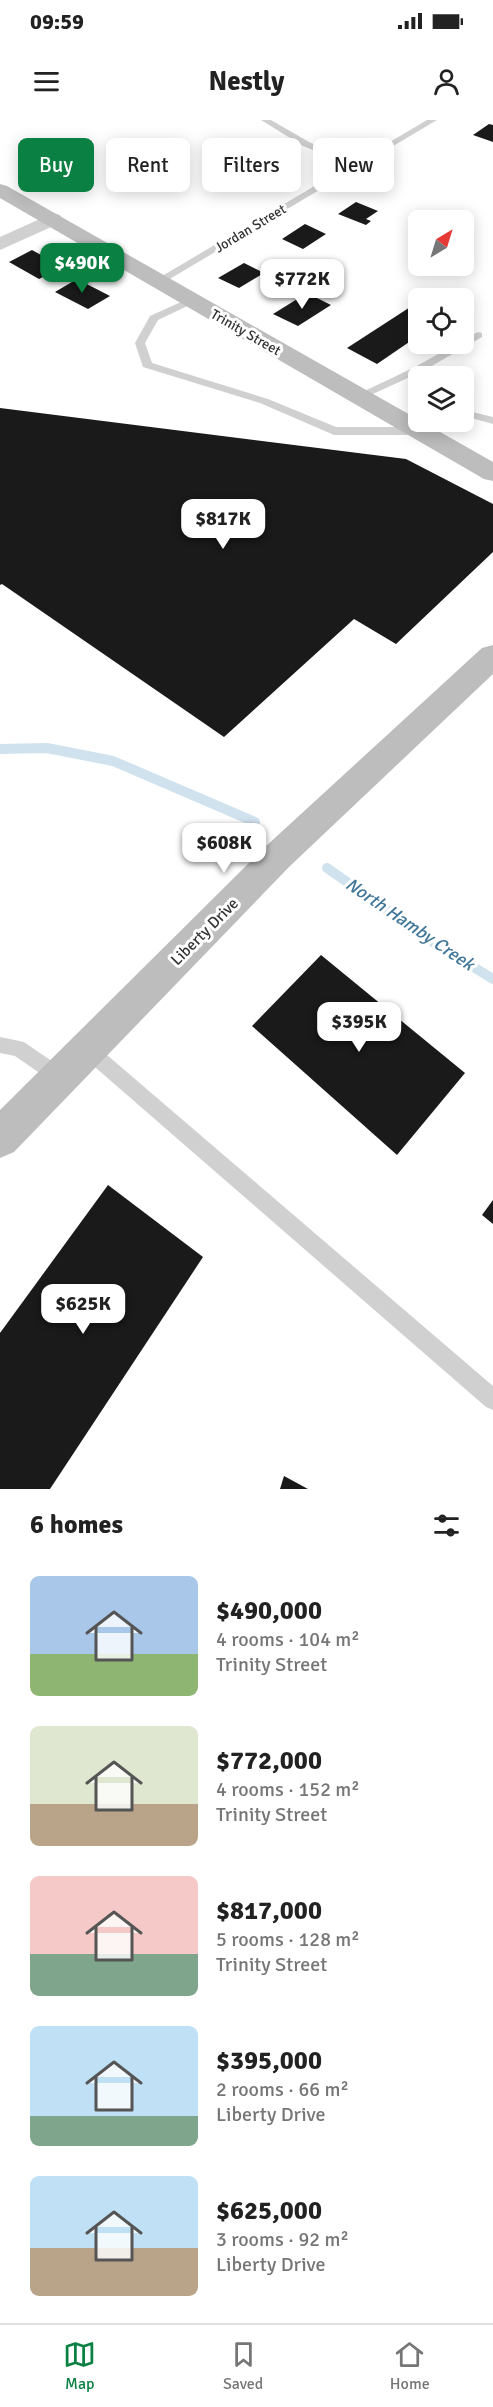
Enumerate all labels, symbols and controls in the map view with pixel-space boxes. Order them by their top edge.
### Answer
text: 09:59 [30,8,84,35]
icon: menu [30,65,63,98]
text: Nestly [209,65,284,98]
icon: person [430,65,463,98]
chip: Buy [18,138,94,192]
chip: Rent [106,138,190,192]
chip: Filters [202,138,301,192]
chip: New [313,138,394,192]
street label: Jordan Street [211,200,289,256]
north arrow [408,210,474,276]
map controls [408,210,474,432]
pin: $490K [40,243,124,294]
text: $490K [54,250,110,275]
pin: $772K [260,259,344,310]
text: $772K [274,266,330,291]
button: locate [408,288,474,354]
street label: Trinity Street [208,306,284,359]
button: layers [408,366,474,432]
pin: $817K [181,499,265,550]
text: $817K [195,506,251,531]
pin: $608K [182,823,266,874]
text: $608K [196,830,252,855]
water label: North Hamby Creek [342,873,480,976]
street label: Liberty Drive [167,894,243,970]
pin: $395K [317,1002,401,1053]
text: $395K [331,1009,387,1034]
pin: $625K [41,1284,125,1335]
text: $625K [55,1291,111,1316]
text: 6 homes [30,1509,123,1541]
icon: filters [430,1509,463,1542]
text: $490,000 [216,1595,322,1627]
icon: home [78,1600,150,1672]
text: 4 rooms · 104 m² [216,1627,360,1652]
text: Trinity Street [216,1652,327,1677]
text: $772,000 [216,1745,322,1777]
icon: home [78,1750,150,1822]
text: 4 rooms · 152 m² [216,1777,360,1802]
text: Trinity Street [216,1802,327,1827]
text: $817,000 [216,1895,322,1927]
icon: home [78,1900,150,1972]
text: 5 rooms · 128 m² [216,1927,360,1952]
text: Trinity Street [216,1952,327,1977]
text: $395,000 [216,2045,322,2077]
icon: home [78,2050,150,2122]
text: 2 rooms · 66 m² [216,2077,349,2102]
text: Liberty Drive [216,2102,325,2127]
text: $625,000 [216,2195,322,2227]
icon: home [78,2200,150,2272]
text: 3 rooms · 92 m² [216,2227,349,2252]
text: Liberty Drive [216,2252,325,2277]
tab: Map [63,2338,96,2394]
tab: Saved [223,2338,263,2394]
tab: Home [390,2338,430,2394]

